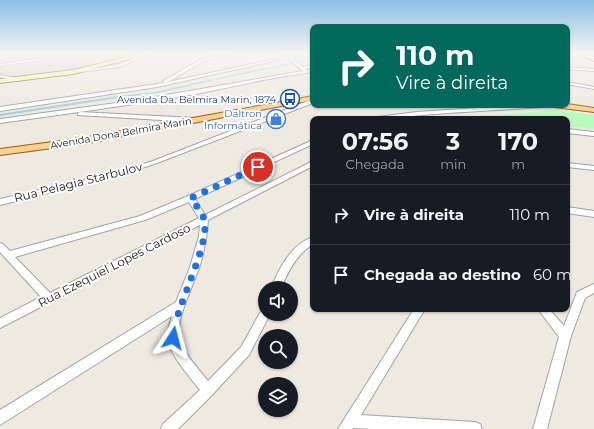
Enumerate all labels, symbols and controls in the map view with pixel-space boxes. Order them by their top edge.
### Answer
text: 110 m [396,38,474,72]
icon: right [330,40,382,92]
text: Vire à direita [396,72,508,94]
bus stop icon: Avenida Da. Belmira Marin, 1874 [279,88,301,110]
place label: Avenida Da. Belmira Marin, 1874 [117,93,276,106]
place label: Daltron Informática [204,107,262,132]
shop icon: Daltron Informática [265,108,287,130]
street label: Avenida Dona Belmira Marin [49,114,193,152]
text: 07:56 [342,127,408,156]
text: 3 [446,127,460,156]
text: 170 [498,127,538,156]
pin [241,150,275,184]
icon: arrive [247,156,269,178]
text: Chegada [346,156,405,172]
text: min [440,156,466,172]
text: m [511,156,525,172]
street label: Rua Pelagia Starbulov [12,159,144,205]
icon: right [330,204,352,226]
text: Vire à direita [364,205,464,224]
text: 110 m [509,205,550,224]
street label: Rua Ezequiel Lopes Cardoso [35,220,193,310]
icon: arrive [330,264,352,286]
text: Chegada ao destino [364,265,521,284]
text: 60 m [533,265,572,284]
map controls [258,281,298,417]
button: sound [258,281,298,321]
position arrow [152,317,194,359]
button: search [258,329,298,369]
button: layers [258,377,298,417]

